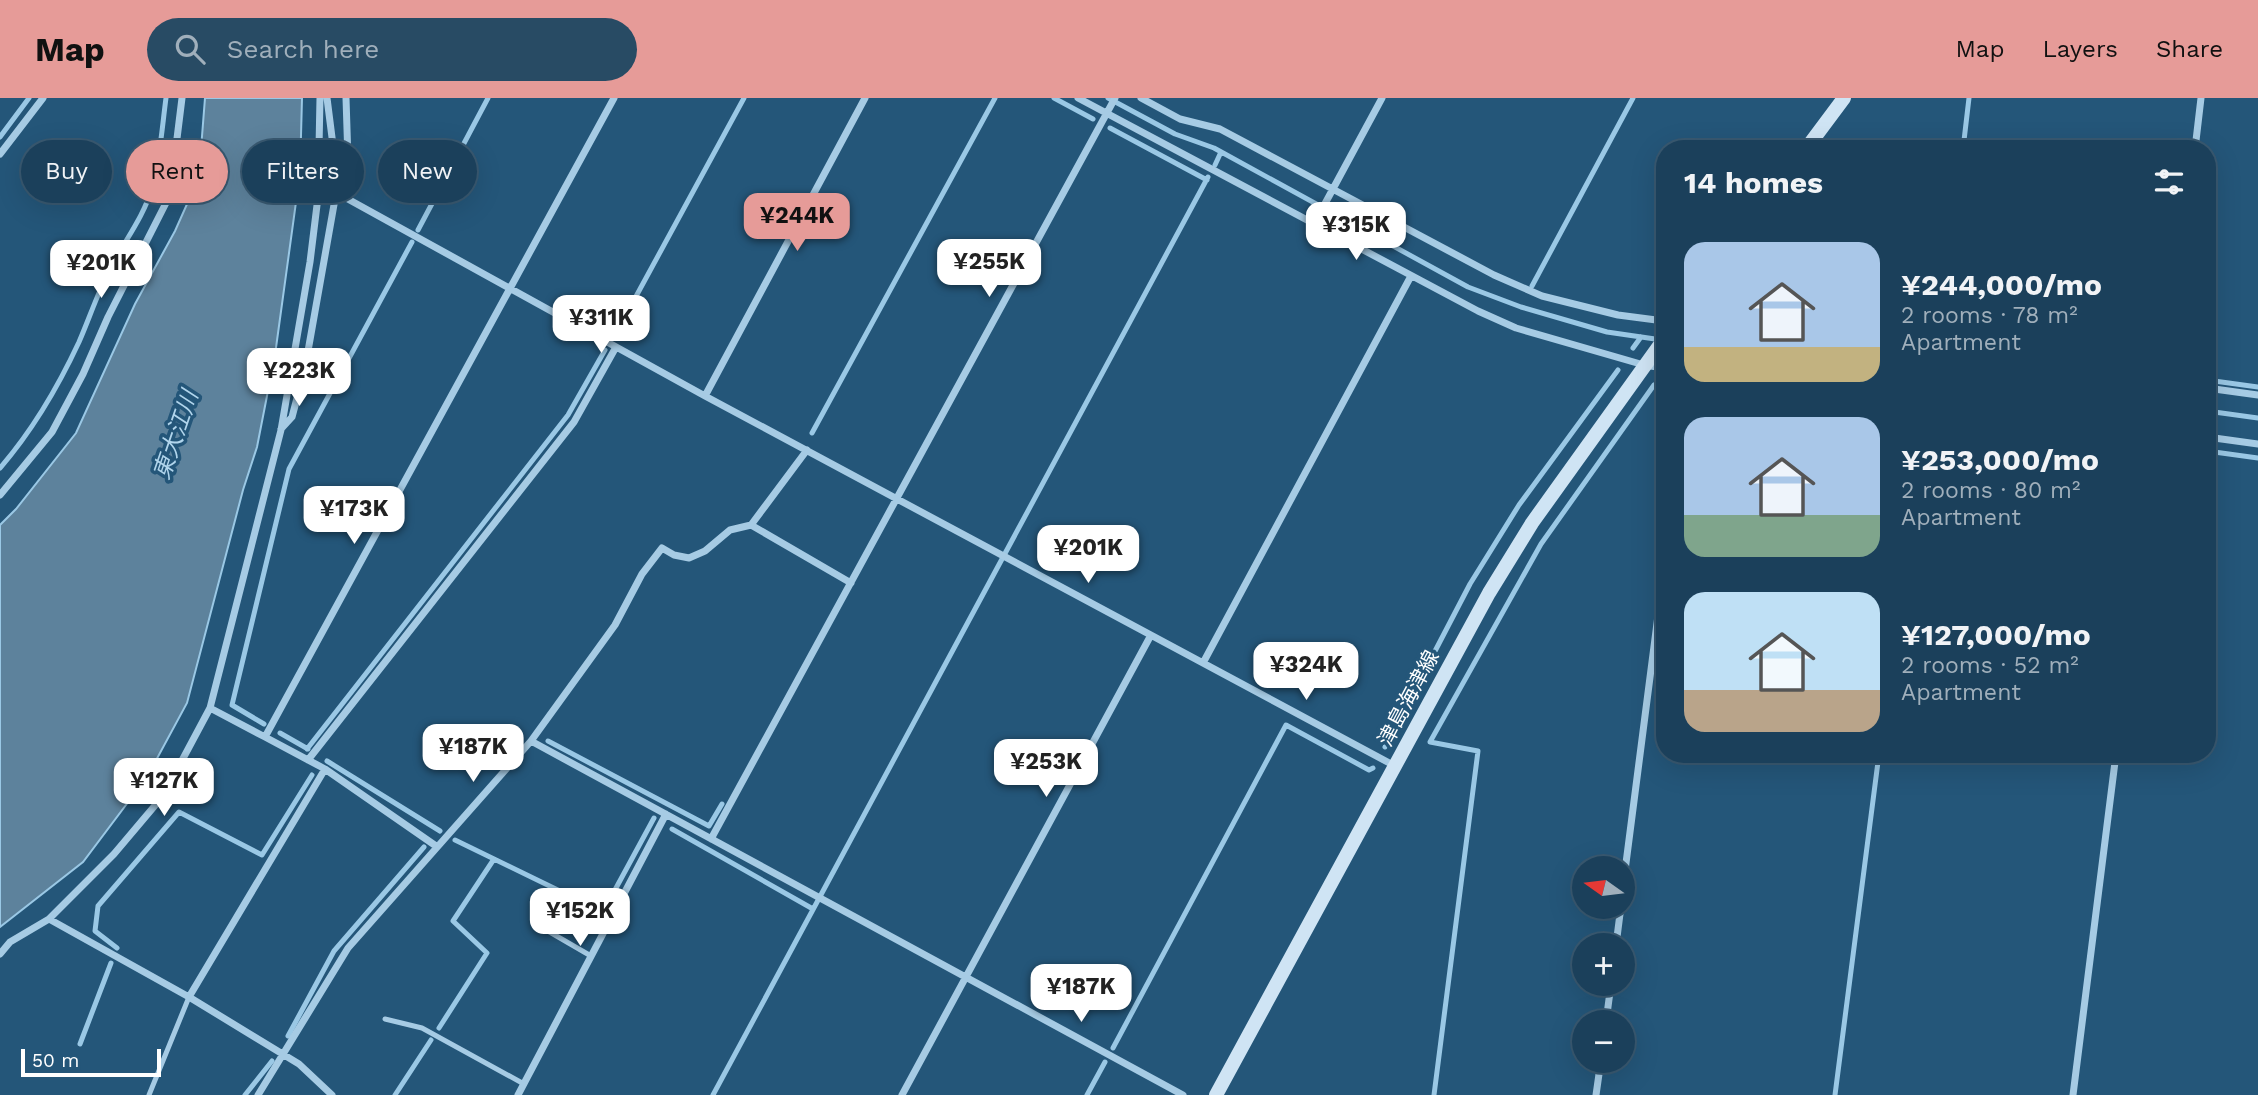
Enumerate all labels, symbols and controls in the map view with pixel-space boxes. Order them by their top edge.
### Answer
search box [147,18,637,81]
text: Map [35,30,105,69]
icon: search [171,30,209,68]
text: Search here [227,34,379,64]
text: Map [1956,35,2004,63]
text: Layers [2042,35,2118,63]
text: Share [2156,35,2223,63]
chip: Buy [21,140,112,203]
chip: Rent [126,140,228,203]
chip: Filters [242,140,364,203]
chip: New [378,140,477,203]
icon: filters [2150,163,2188,201]
text: 14 homes [1684,165,1823,200]
pin: ¥244K [748,194,846,253]
text: ¥244K [760,202,834,229]
pin: ¥315K [1307,202,1405,262]
text: ¥315K [1322,211,1390,238]
pin: ¥201K [52,240,150,300]
pin: ¥255K [940,240,1038,299]
text: ¥255K [953,248,1025,275]
text: ¥201K [66,249,136,276]
text: ¥244,000/mo [1901,267,2102,302]
icon: home [1740,270,1824,354]
pin: ¥311K [552,296,650,355]
text: 2 rooms · 78 m² [1901,302,2078,329]
text: ¥311K [569,304,633,331]
text: Apartment [1901,329,2021,356]
pin: ¥223K [250,348,348,408]
text: ¥223K [263,357,335,384]
water label: 東大江川 [148,384,205,483]
text: ¥253,000/mo [1901,442,2099,477]
icon: home [1740,445,1824,529]
text: 2 rooms · 80 m² [1901,477,2080,504]
pin: ¥173K [305,486,403,546]
text: ¥173K [320,495,388,522]
text: Apartment [1901,504,2021,531]
pin: ¥201K [1039,526,1137,585]
text: ¥201K [1053,534,1123,561]
text: ¥127,000/mo [1901,617,2091,652]
icon: home [1740,620,1824,704]
pin: ¥324K [1257,642,1355,702]
street label: 津島海津線 [1372,646,1444,750]
text: ¥324K [1269,651,1343,678]
text: 2 rooms · 52 m² [1901,652,2079,679]
text: Apartment [1901,679,2021,706]
pin: ¥187K [424,724,522,784]
text: ¥187K [439,733,507,760]
pin: ¥253K [997,740,1095,799]
text: ¥253K [1010,748,1082,775]
pin: ¥127K [115,758,213,818]
text: ¥127K [130,767,198,794]
north arrow [1572,856,1634,919]
map controls [1572,856,1635,1073]
pin: ¥152K [531,888,629,948]
text: ¥152K [546,897,614,924]
button: + [1572,933,1635,996]
pin: ¥187K [1032,964,1130,1024]
text: ¥187K [1047,973,1115,1000]
button: − [1572,1010,1635,1073]
scale bar [21,1046,161,1078]
text: 50 m [32,1049,79,1072]

